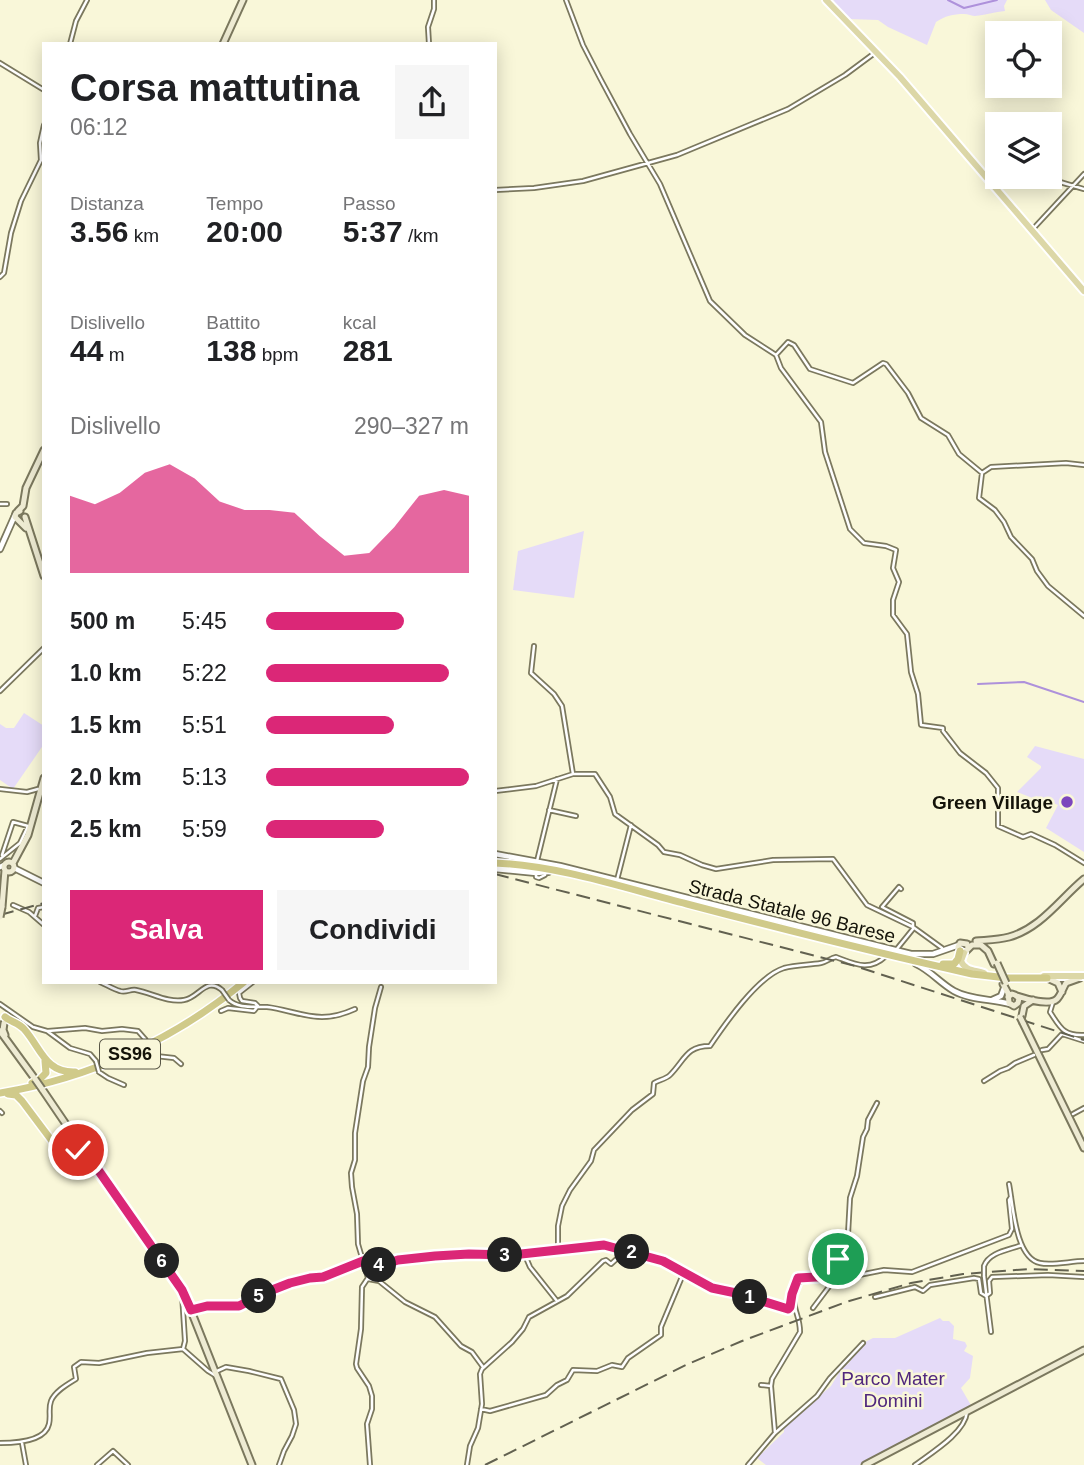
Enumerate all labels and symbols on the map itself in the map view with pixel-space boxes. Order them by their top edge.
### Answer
place label: Green Village [932,792,1053,813]
marker: Green Village [1059,794,1075,810]
street label: Strada Statale 96 Barese [686,875,898,947]
road number: SS96 [100,1040,160,1069]
pin [48,1120,108,1180]
pin [808,1229,868,1289]
pin: 2 [614,1234,650,1270]
pin: 3 [488,1238,522,1272]
pin: 6 [144,1244,180,1278]
pin: 4 [362,1248,396,1282]
pin: 5 [242,1278,276,1314]
pin: 1 [732,1280,768,1314]
park label: Parco Mater Domini [841,1368,945,1411]

